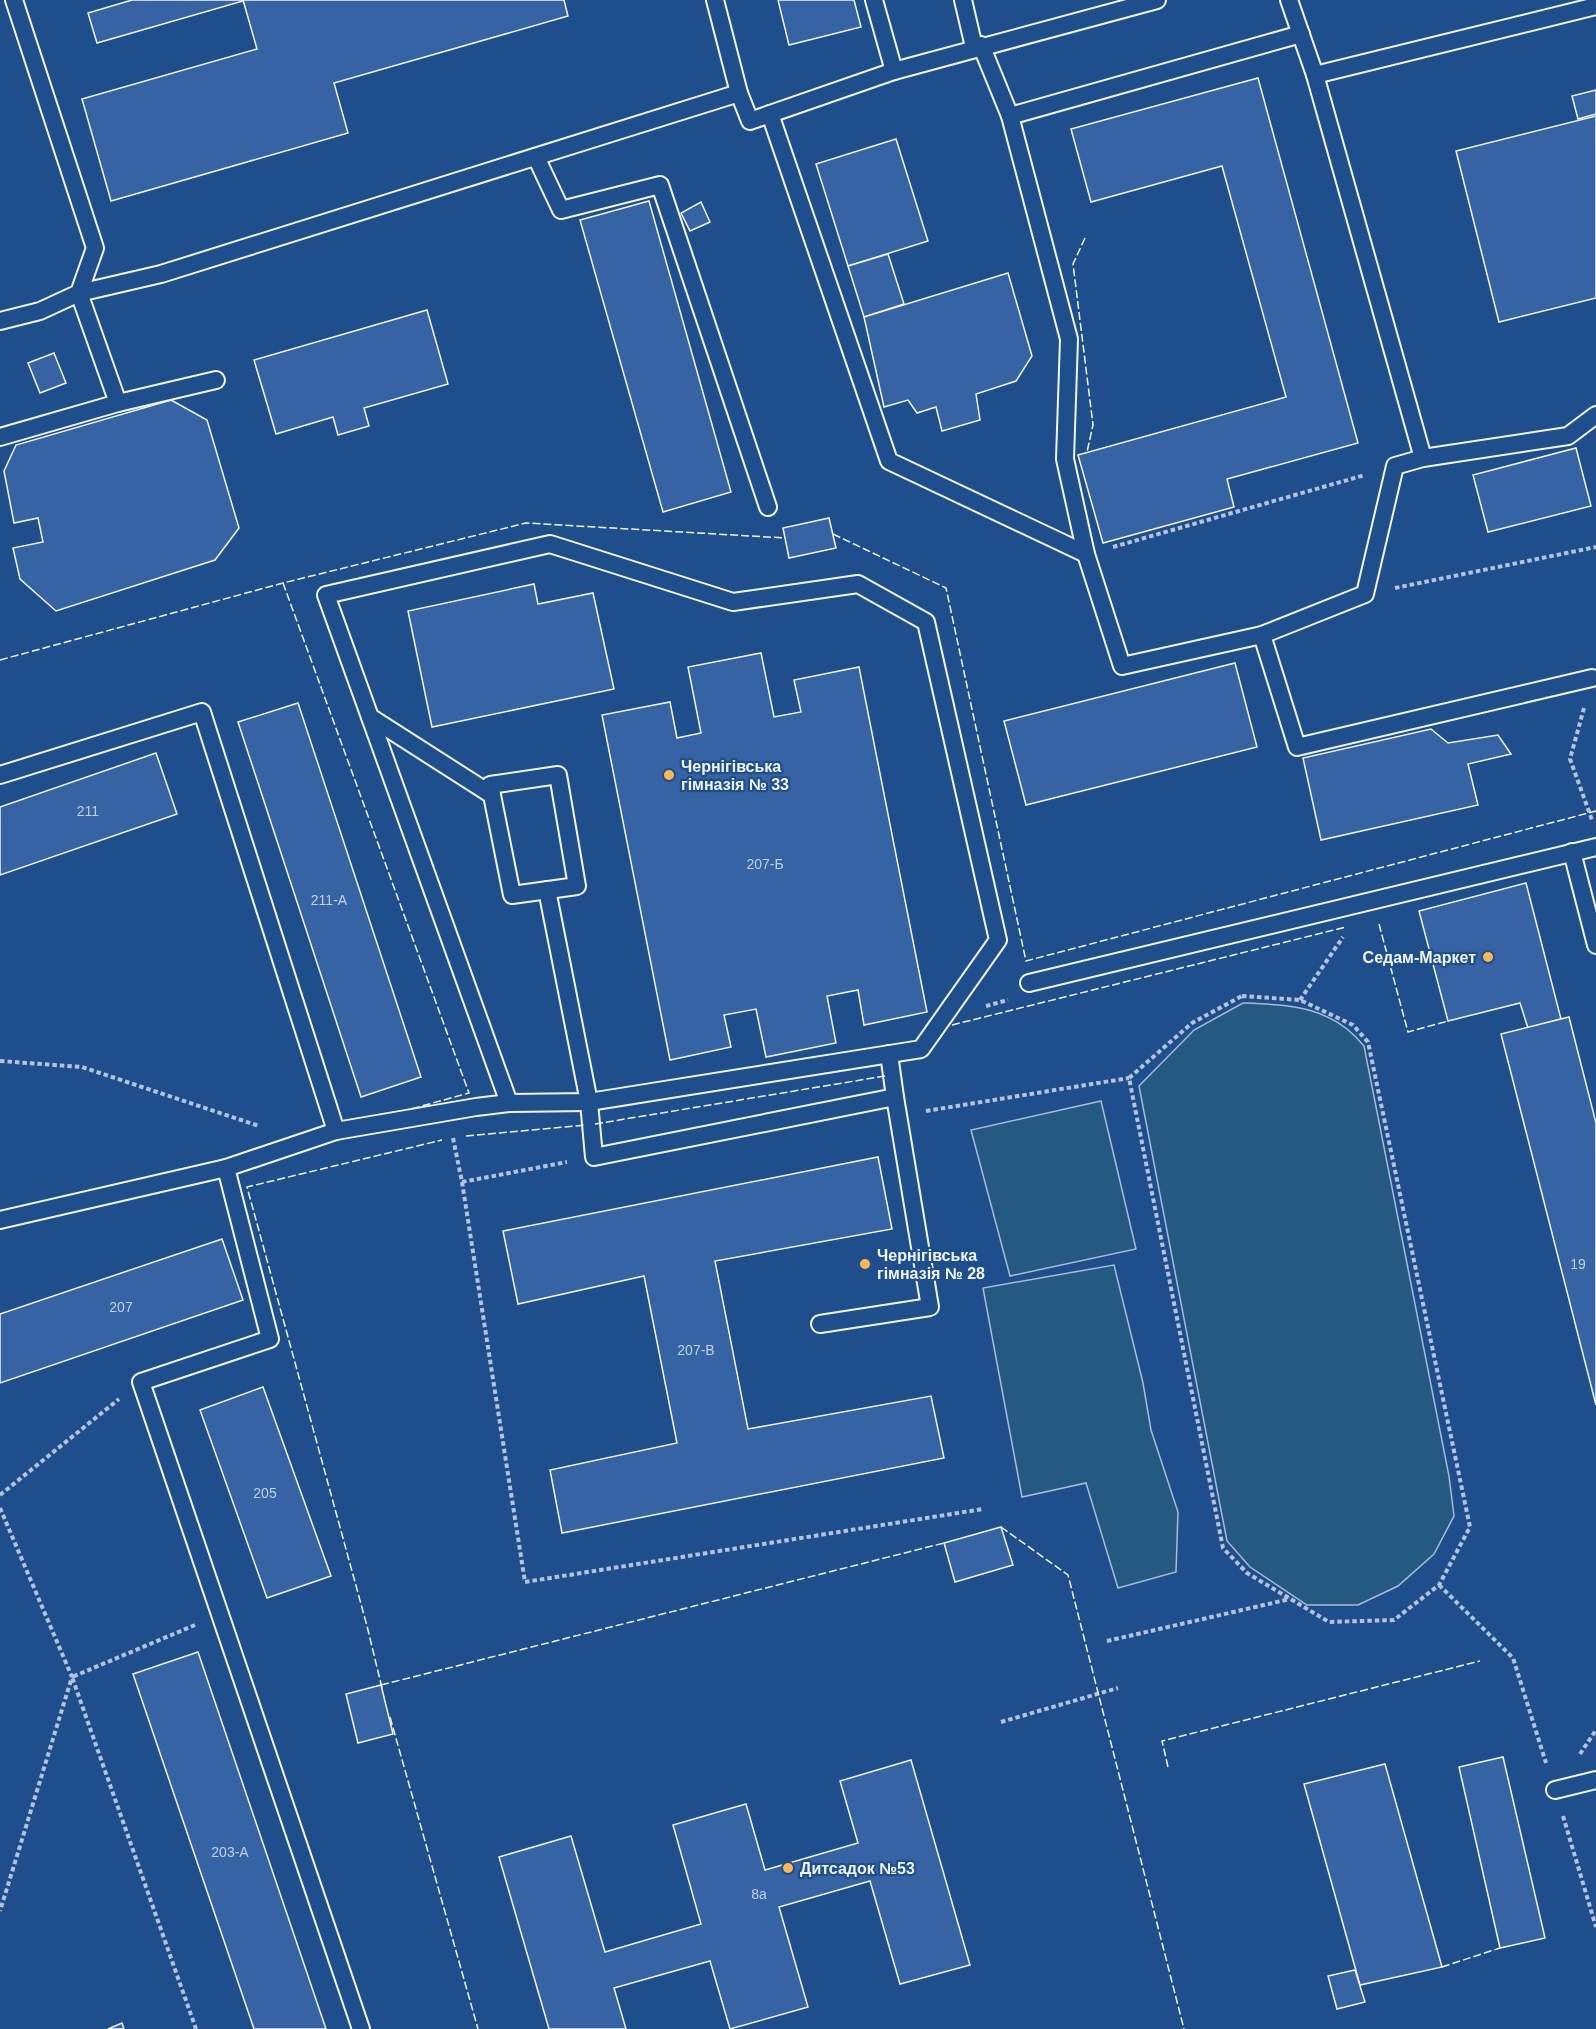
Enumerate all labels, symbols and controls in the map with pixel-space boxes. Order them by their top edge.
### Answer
place label: Чернігівська гімназія № 33 [681,758,789,793]
marker: Чернігівська гімназія № 33 [662,768,676,782]
house number: 211 [77,803,99,819]
house number: 207-Б [746,856,784,872]
house number: 211-А [311,892,348,908]
place label: Седам-Маркет [1363,949,1476,966]
marker: Седам-Маркет [1481,950,1495,964]
place label: Чернігівська гімназія № 28 [877,1247,985,1282]
house number: 19 [1570,1256,1586,1272]
marker: Чернігівська гімназія № 28 [858,1257,872,1271]
house number: 207 [109,1299,133,1315]
house number: 207-В [677,1342,715,1358]
house number: 205 [253,1485,277,1501]
house number: 203-А [211,1844,249,1860]
place label: Дитсадок №53 [800,1860,915,1877]
marker: Дитсадок №53 [781,1861,795,1875]
house number: 8а [751,1886,767,1902]

